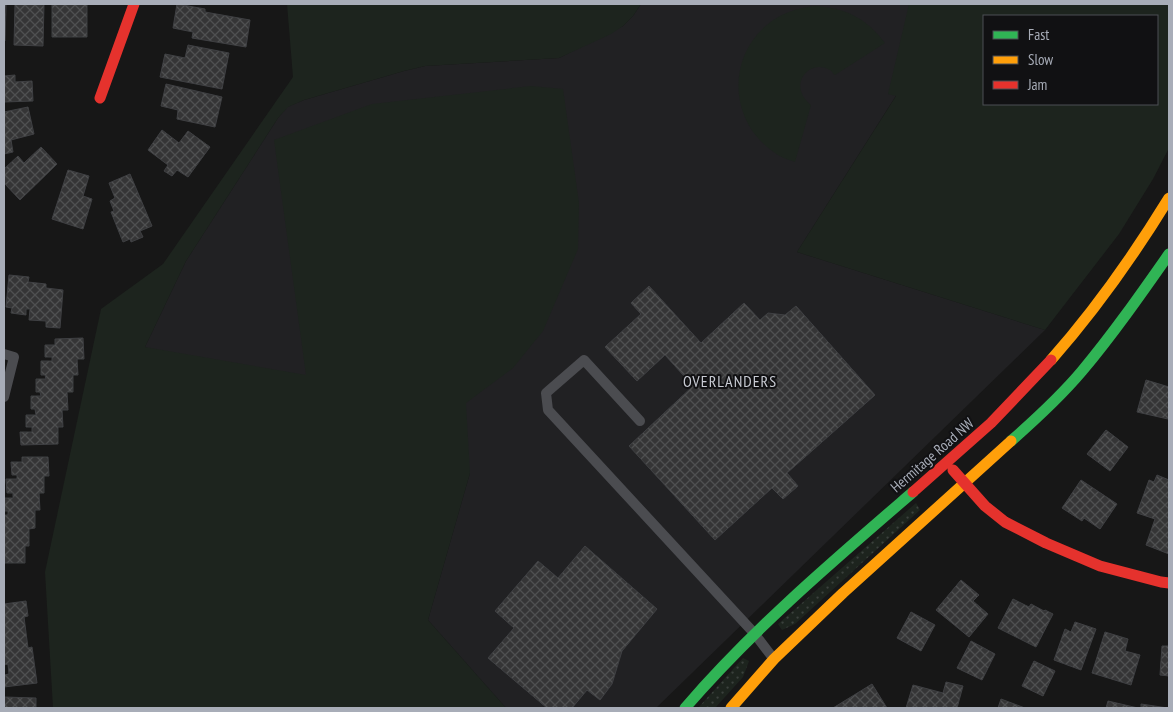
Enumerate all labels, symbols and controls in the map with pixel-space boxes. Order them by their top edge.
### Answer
legend [983,15,1158,105]
text: Fast [1028,25,1049,44]
text: Slow [1028,50,1053,69]
text: Jam [1027,75,1047,94]
district label: OVERLANDERS [683,371,777,391]
street label: Hermitage Road NW [886,414,978,496]

